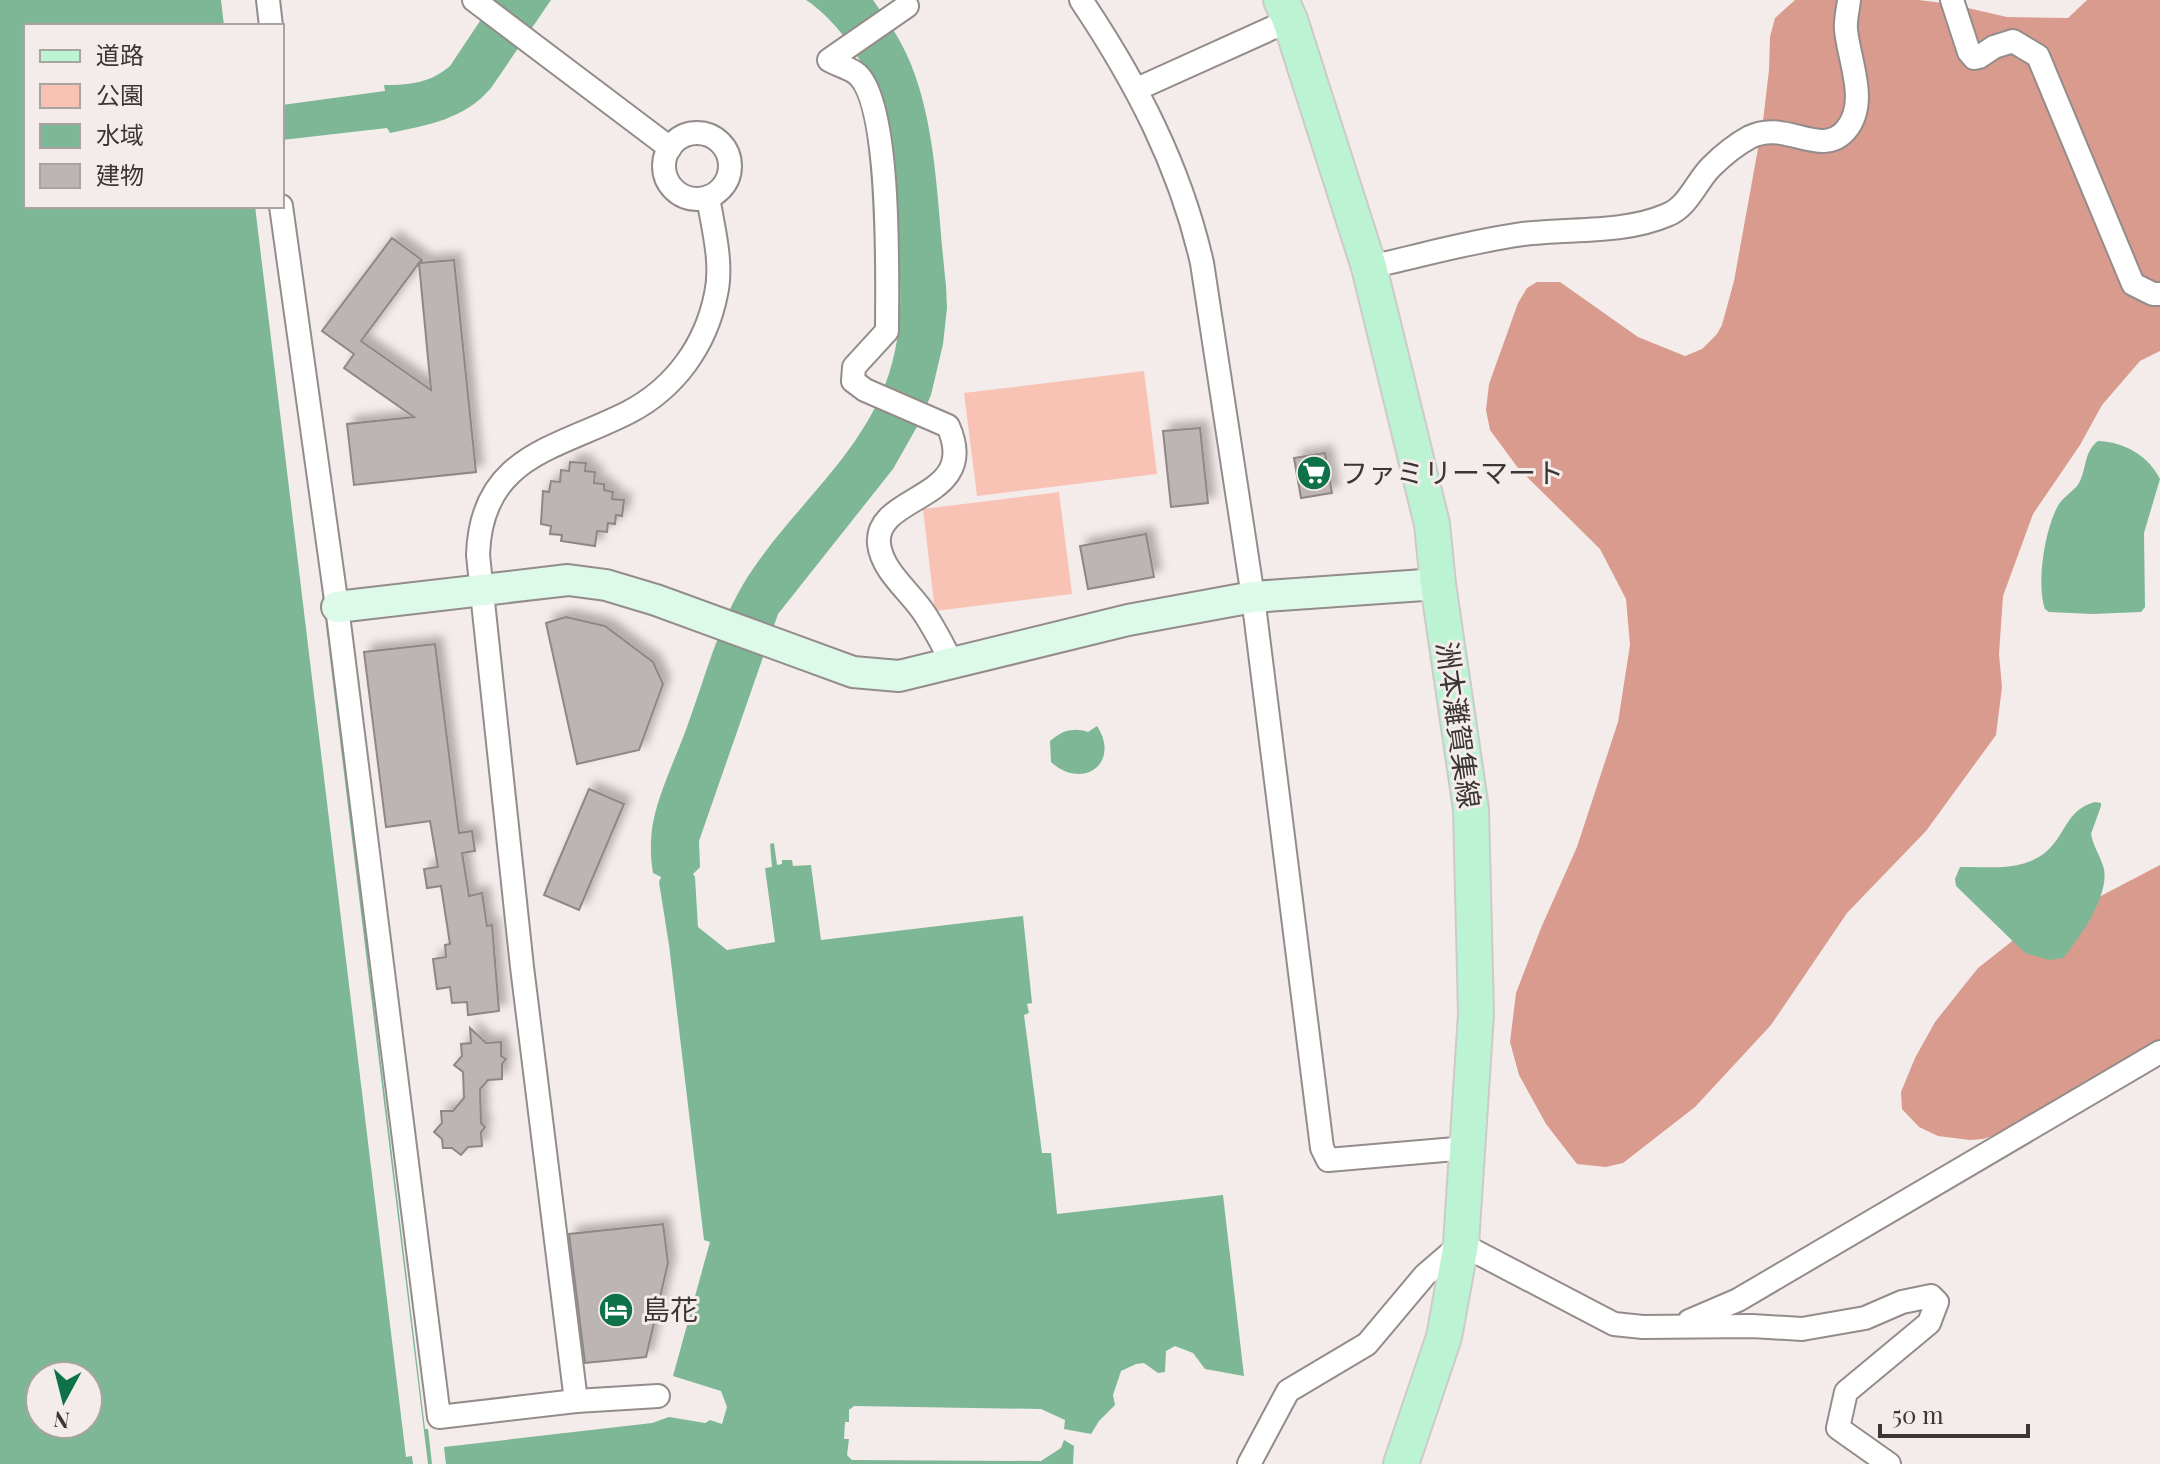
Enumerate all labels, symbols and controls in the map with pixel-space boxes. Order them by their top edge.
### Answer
legend [24,24,284,208]
text: 道路 [96,38,144,70]
text: 公園 [96,78,144,110]
text: 水域 [96,118,144,150]
text: 建物 [96,158,144,190]
place label: ファミリーマート [1340,453,1564,490]
supermarket icon: ファミリーマート [1295,454,1333,492]
street label: 洲本灘賀集線 [1429,639,1489,811]
place label: 島花 [642,1290,698,1327]
hotel icon: 島花 [597,1291,635,1329]
north arrow [24,1360,104,1440]
scale bar [1880,1388,2028,1438]
text: 50 m [1892,1398,1944,1430]
text: N [52,1405,71,1437]

